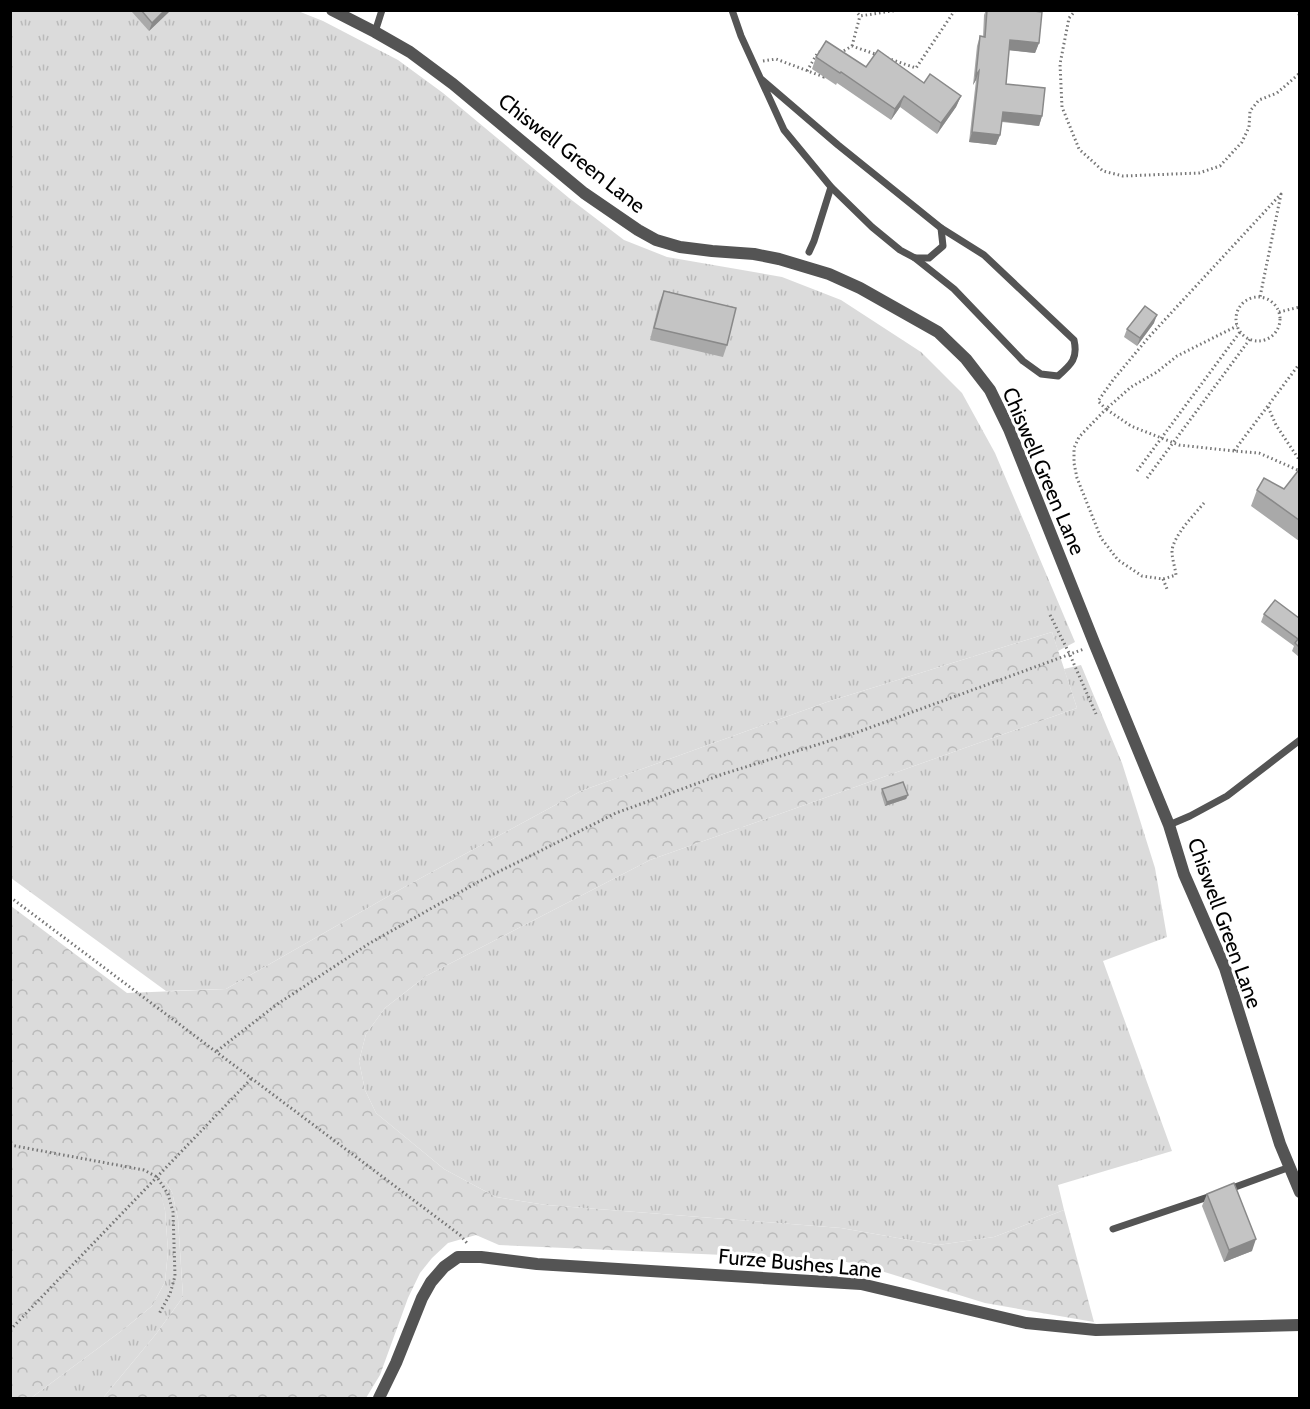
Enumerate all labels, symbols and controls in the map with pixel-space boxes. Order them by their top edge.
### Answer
street label: Chiswell Green Lane [494,88,651,218]
street label: Chiswell Green Lane [997,384,1091,559]
street label: Chiswell Green Lane [1183,834,1268,1012]
street label: Furze Bushes Lane [717,1243,883,1283]

